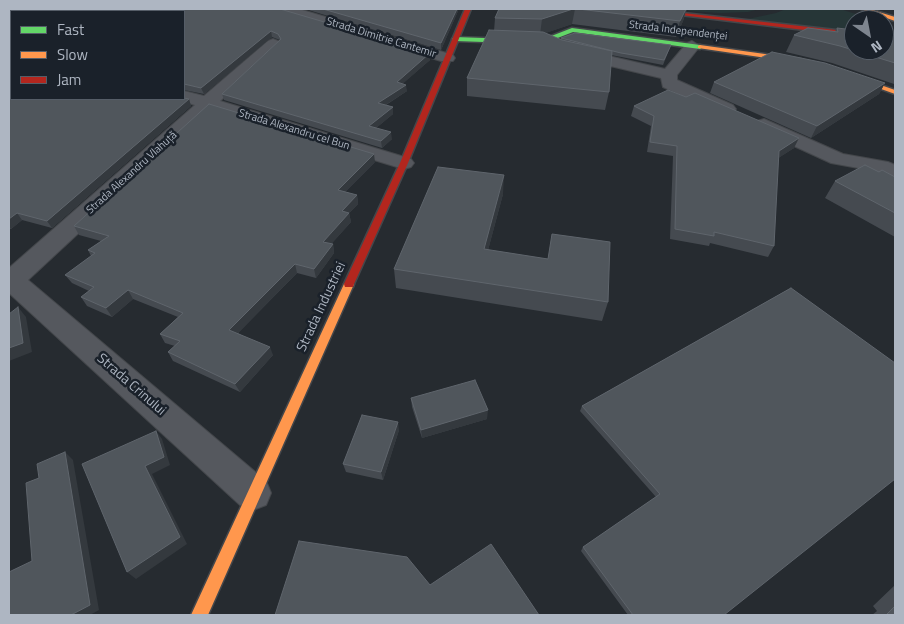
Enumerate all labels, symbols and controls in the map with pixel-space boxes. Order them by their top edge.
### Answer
legend [10,10,185,100]
north arrow [844,10,894,60]
street label: Strada Dimitrie Cantemir [324,15,438,61]
text: Fast [57,18,84,41]
street label: Strada Independenței [628,18,728,44]
text: N [867,36,887,59]
text: Slow [57,43,88,66]
text: Jam [57,68,81,91]
street label: Strada Alexandru cel Bun [237,107,351,153]
street label: Strada Alexandru Vlahuță [84,129,180,217]
street label: Strada Industriei [294,259,350,355]
street label: Strada Crinului [93,350,169,420]

